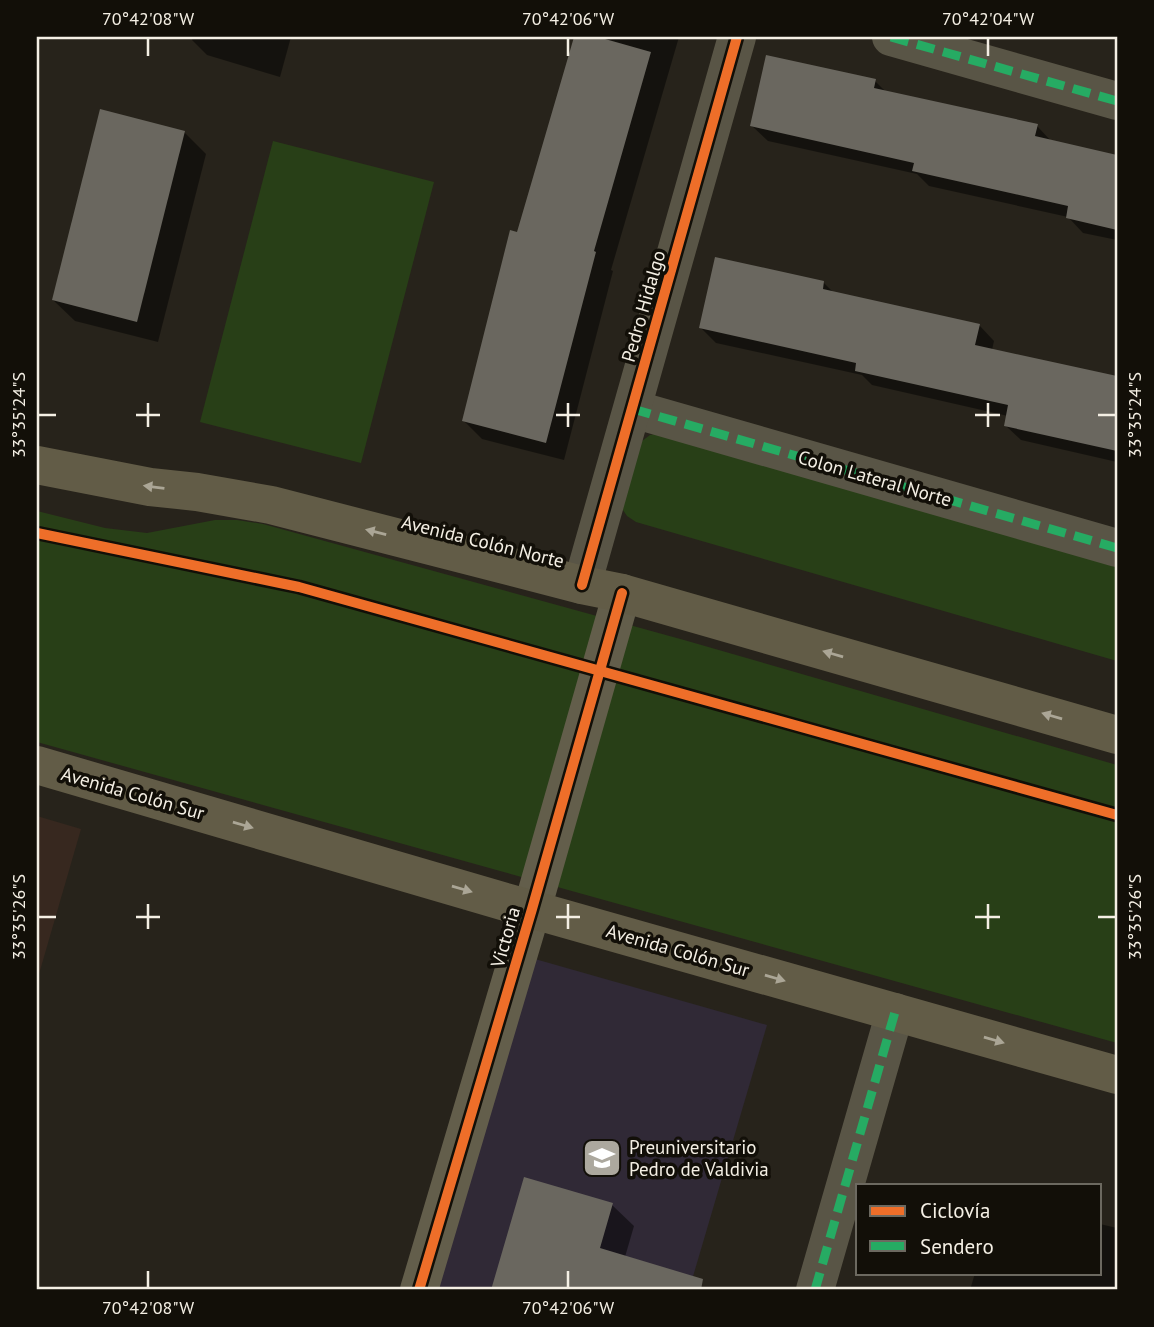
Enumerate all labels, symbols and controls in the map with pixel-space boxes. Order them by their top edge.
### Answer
text: 70°42'08"W [102,7,194,30]
text: 70°42'06"W [522,7,614,30]
text: 70°42'04"W [942,7,1034,30]
street label: Pedro Hidalgo [616,247,670,365]
text: 33°35'24"S [7,372,30,458]
text: 33°35'24"S [1123,372,1146,458]
street label: Colon Lateral Norte [795,445,955,511]
one-way arrow [143,482,165,493]
street label: Avenida Colón Norte [399,509,567,573]
one-way arrow [365,526,387,537]
one-way arrow [822,648,844,659]
one-way arrow [1041,711,1062,721]
street label: Avenida Colón Sur [59,761,208,825]
one-way arrow [233,821,254,831]
text: 33°35'26"S [7,874,30,960]
text: 33°35'26"S [1123,874,1146,960]
one-way arrow [452,884,473,894]
street label: Victoria [485,904,525,971]
street label: Avenida Colón Sur [604,918,753,982]
one-way arrow [765,973,786,983]
one-way arrow [983,1035,1005,1046]
place label: Preuniversitario Pedro de Valdivia [629,1135,769,1181]
school or university icon: Preuniversitario Pedro de Valdivia [581,1137,623,1179]
legend [856,1184,1102,1274]
text: Ciclovía [920,1197,990,1224]
text: Sendero [920,1233,994,1260]
text: 70°42'08"W [102,1296,194,1319]
text: 70°42'06"W [522,1296,614,1319]

